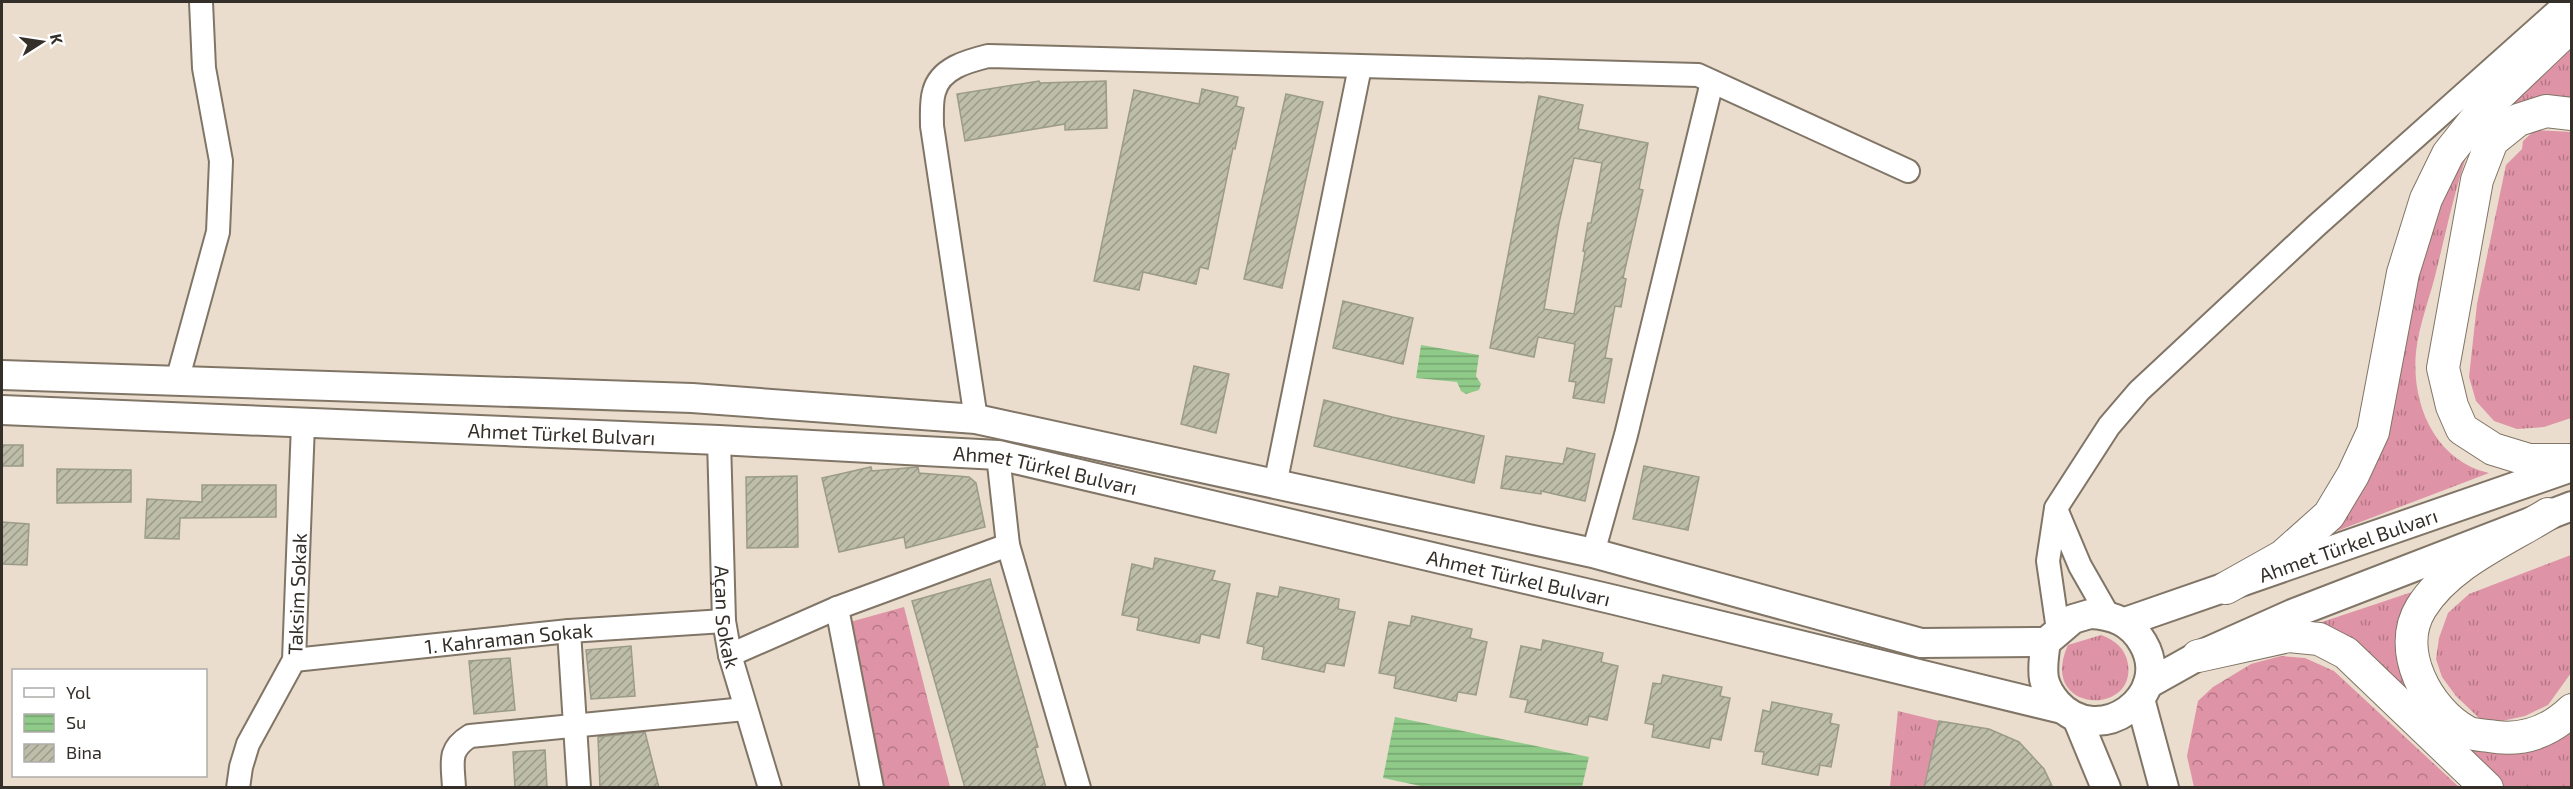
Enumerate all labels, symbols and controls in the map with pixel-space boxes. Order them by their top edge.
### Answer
north arrow [12,12,72,72]
text: K [47,32,68,47]
street label: Ahmet Türkel Bulvarı [467,417,656,449]
street label: Ahmet Türkel Bulvarı [953,441,1140,499]
street label: Ahmet Türkel Bulvarı [2255,503,2441,587]
street label: Taksim Sokak [282,533,311,656]
street label: Ahmet Türkel Bulvarı [1425,544,1613,611]
street label: Açan Sokak [710,565,745,671]
street label: 1. Kahraman Sokak [423,617,594,658]
legend [12,669,207,777]
text: Yol [66,681,91,703]
text: Su [66,711,86,733]
text: Bina [66,741,102,763]

